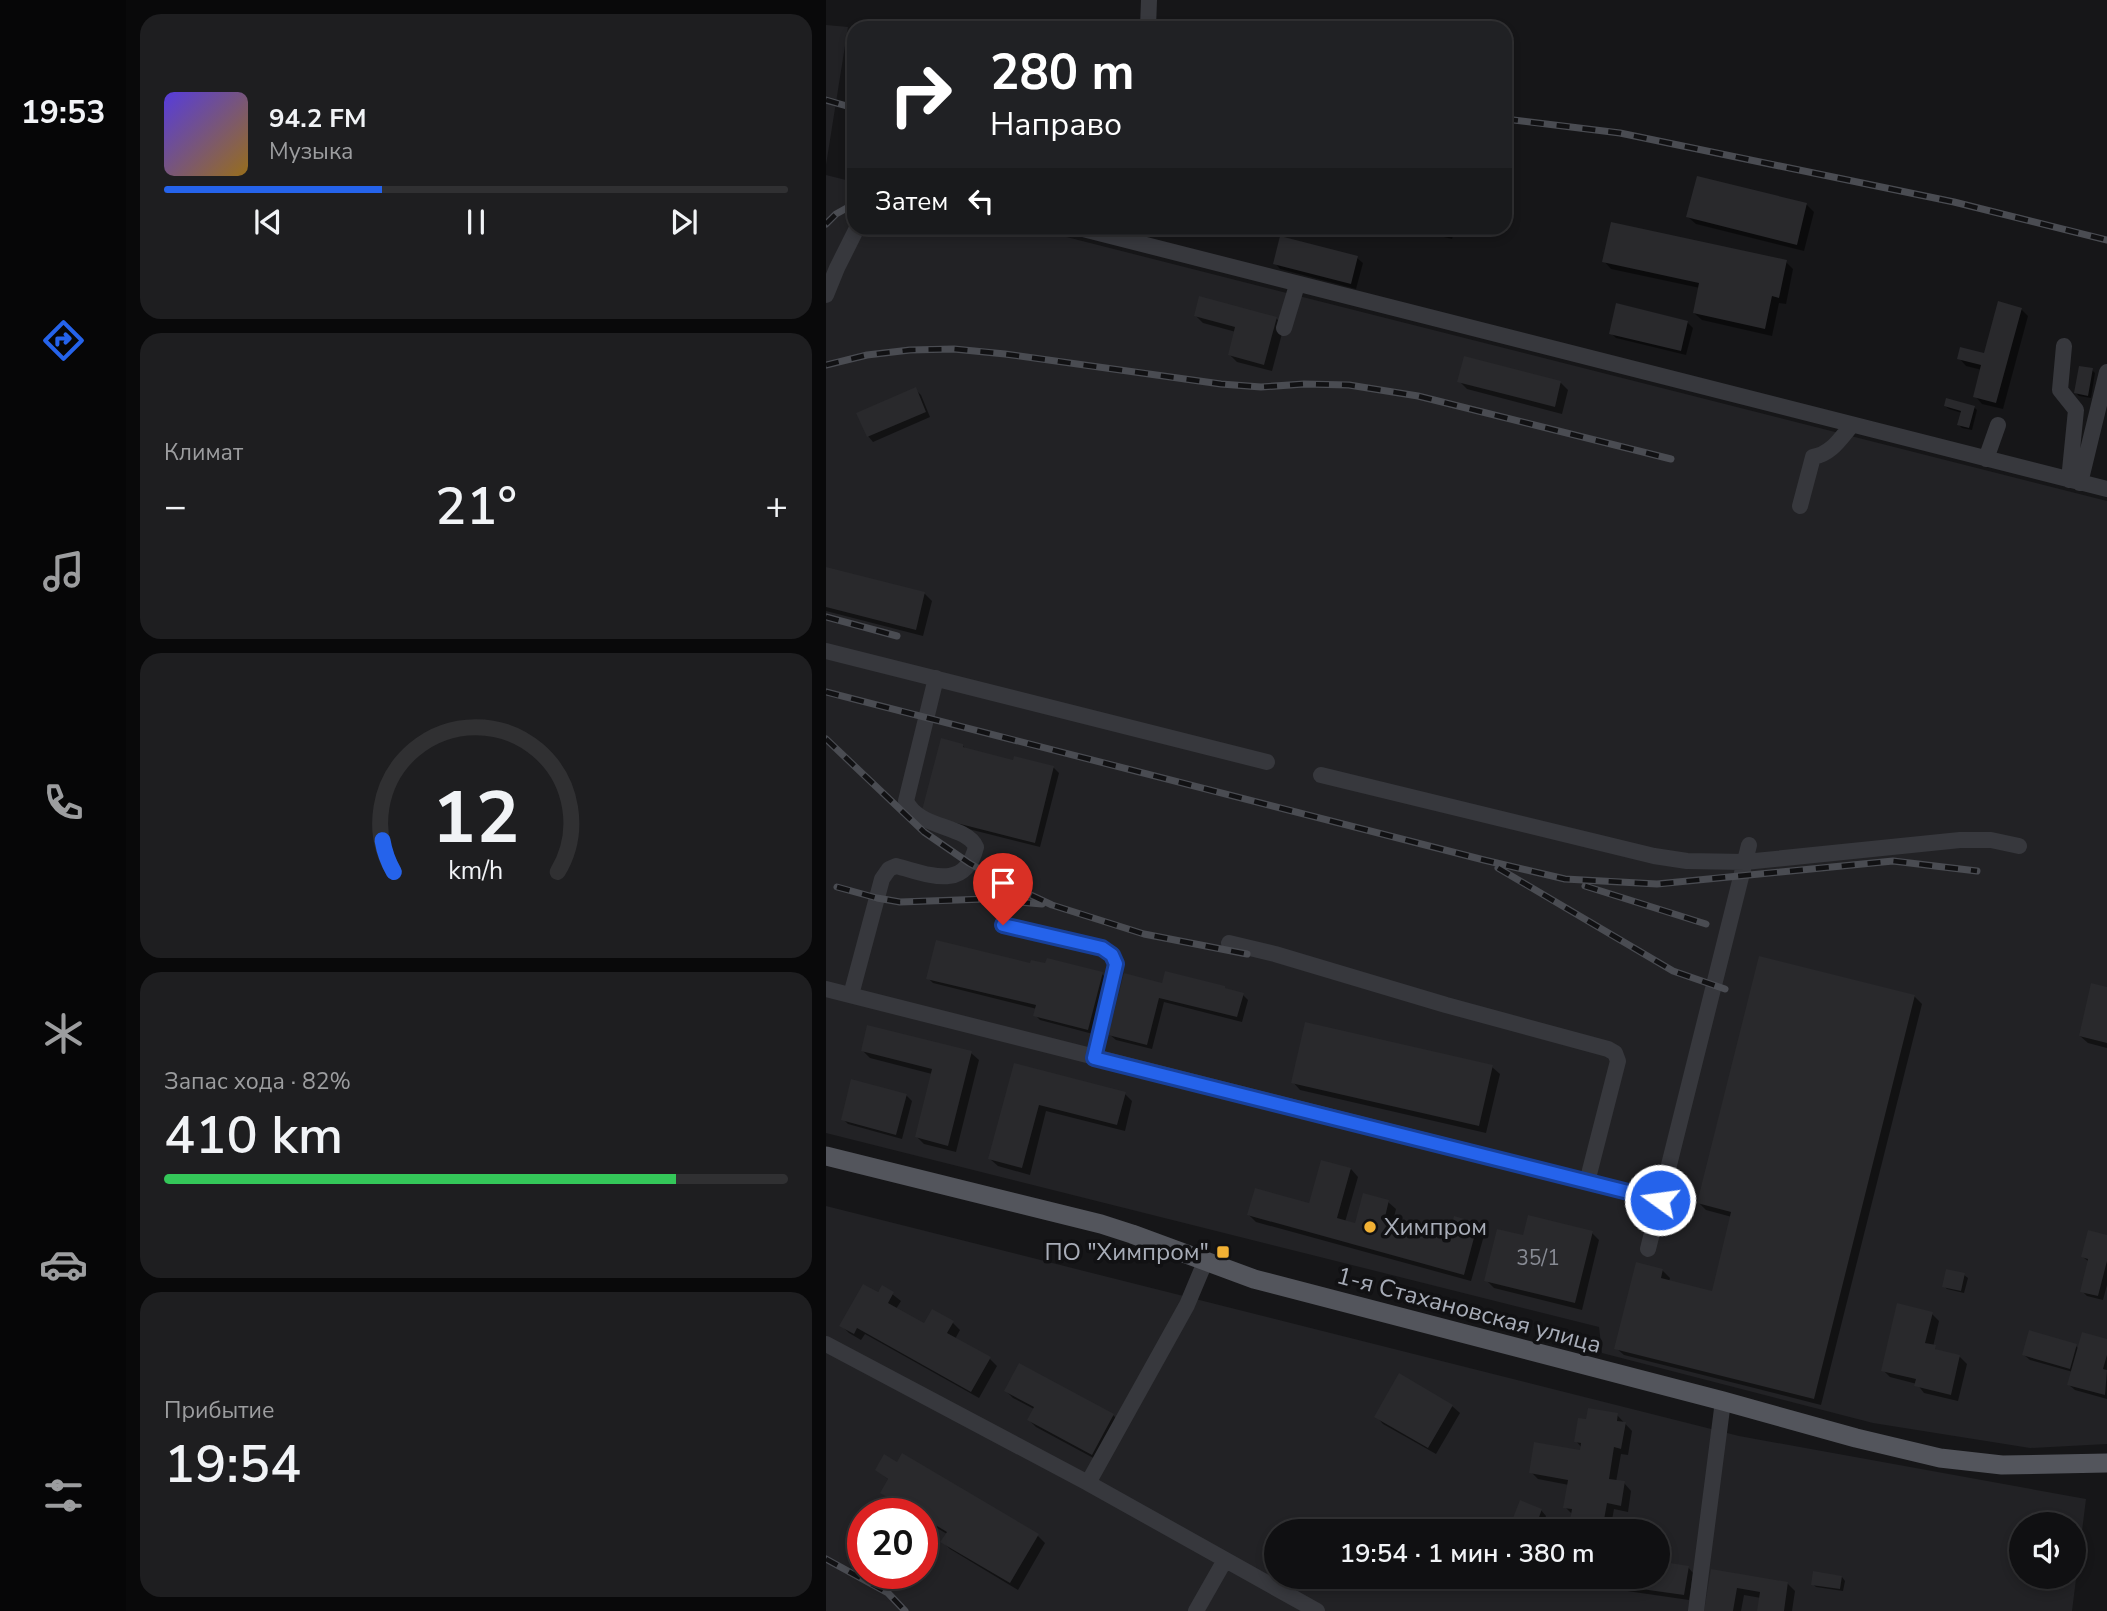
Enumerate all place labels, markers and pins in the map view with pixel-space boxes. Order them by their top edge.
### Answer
pin [973,853,1033,925]
place label: Химпром [1384,1211,1487,1243]
marker: Химпром [1362,1219,1378,1235]
place label: ПО "Химпром" [1044,1236,1209,1268]
marker: ПО "Химпром" [1215,1244,1231,1260]

